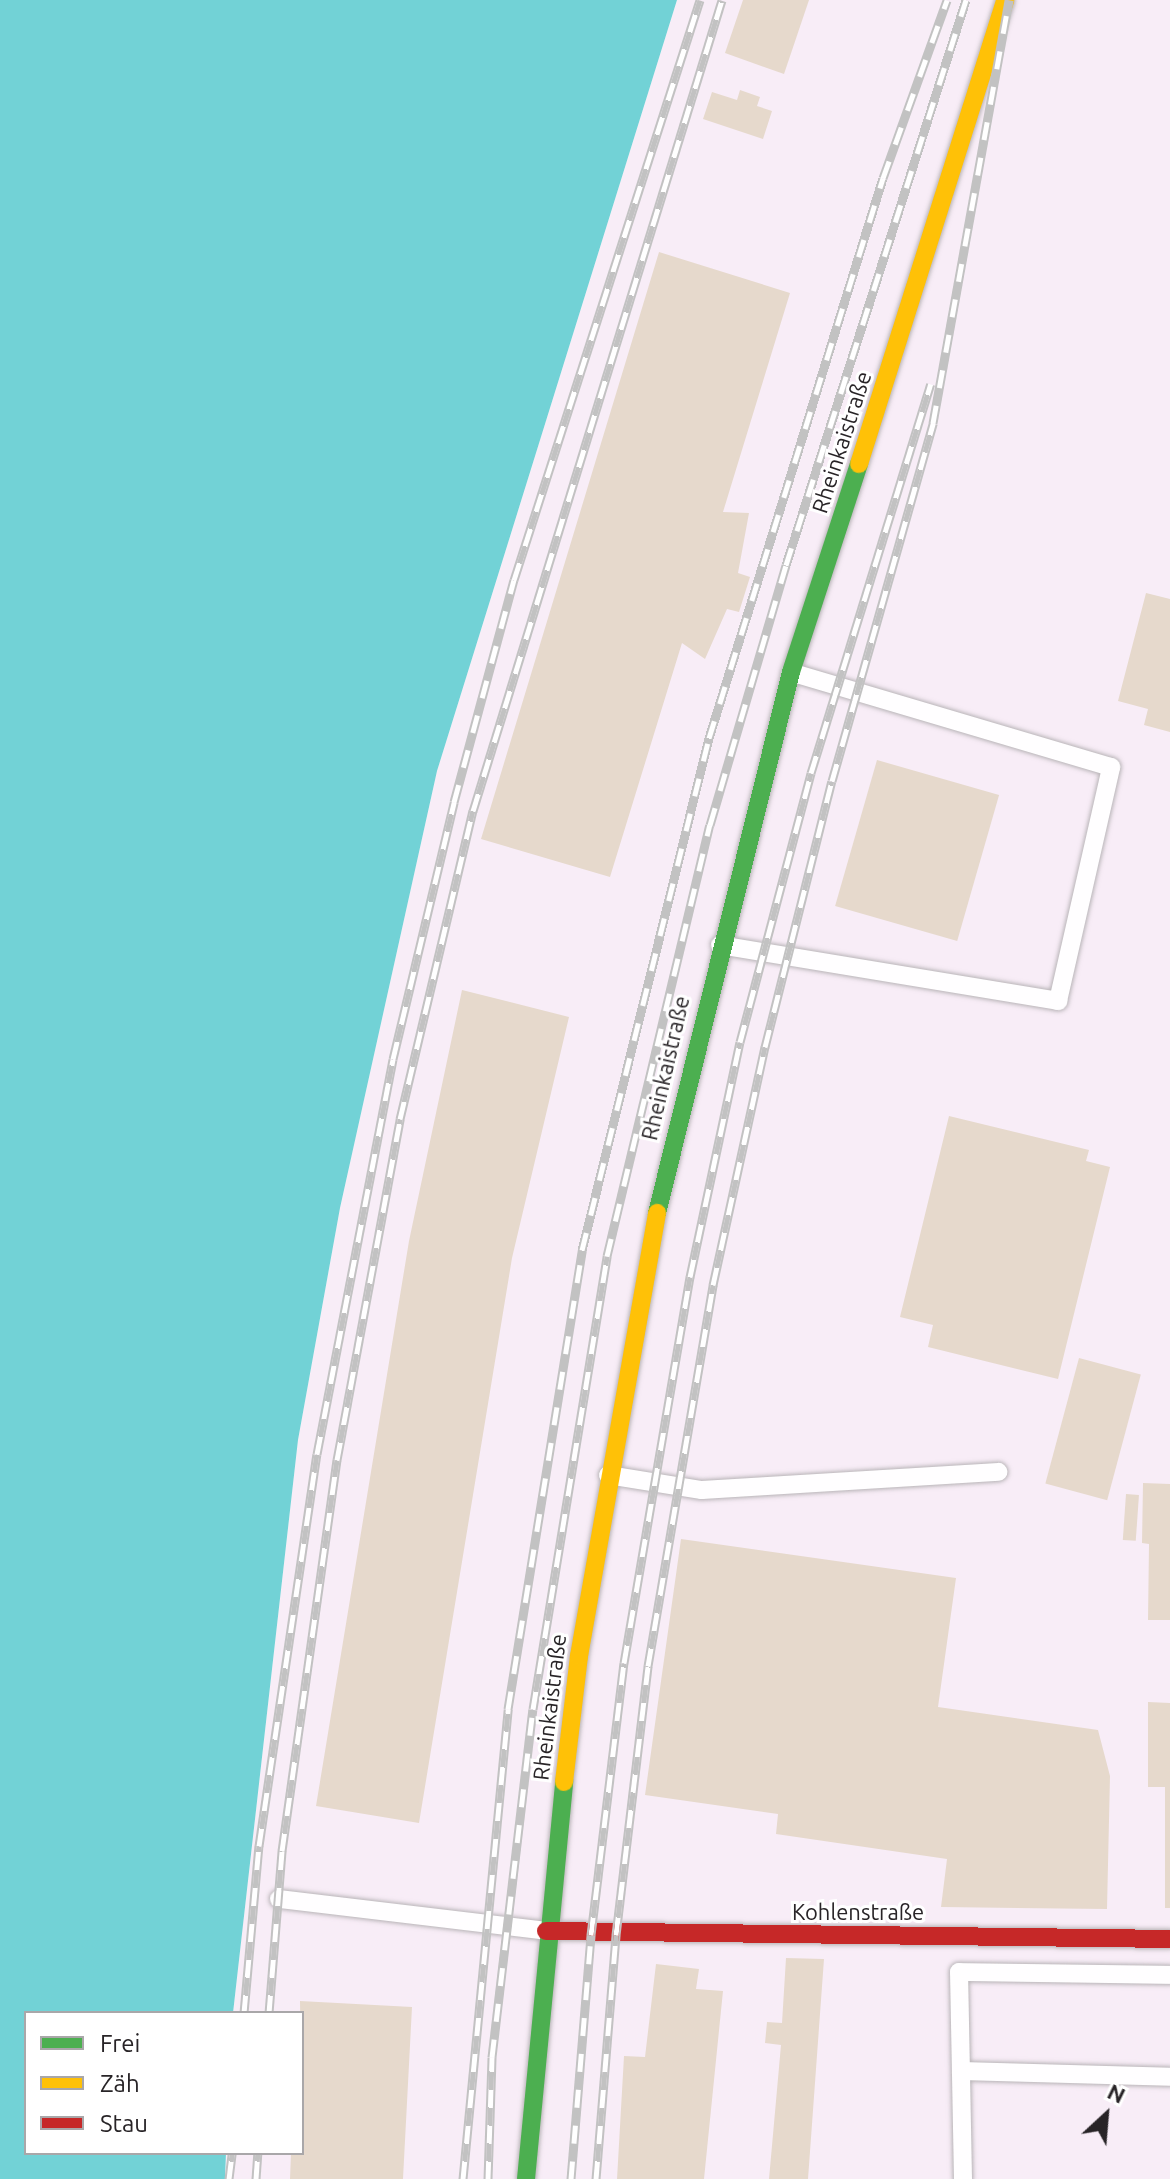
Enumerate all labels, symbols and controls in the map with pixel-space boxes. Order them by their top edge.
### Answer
street label: Rheinkaistraße [806,368,876,516]
street label: Rheinkaistraße [636,993,694,1143]
street label: Rheinkaistraße [527,1632,571,1782]
street label: Kohlenstraße [792,1899,924,1925]
legend [24,2011,304,2155]
text: Frei [100,2030,140,2057]
text: Zäh [100,2070,140,2097]
north arrow [1066,2075,1146,2155]
text: N [1104,2078,1130,2108]
text: Stau [100,2110,148,2137]

